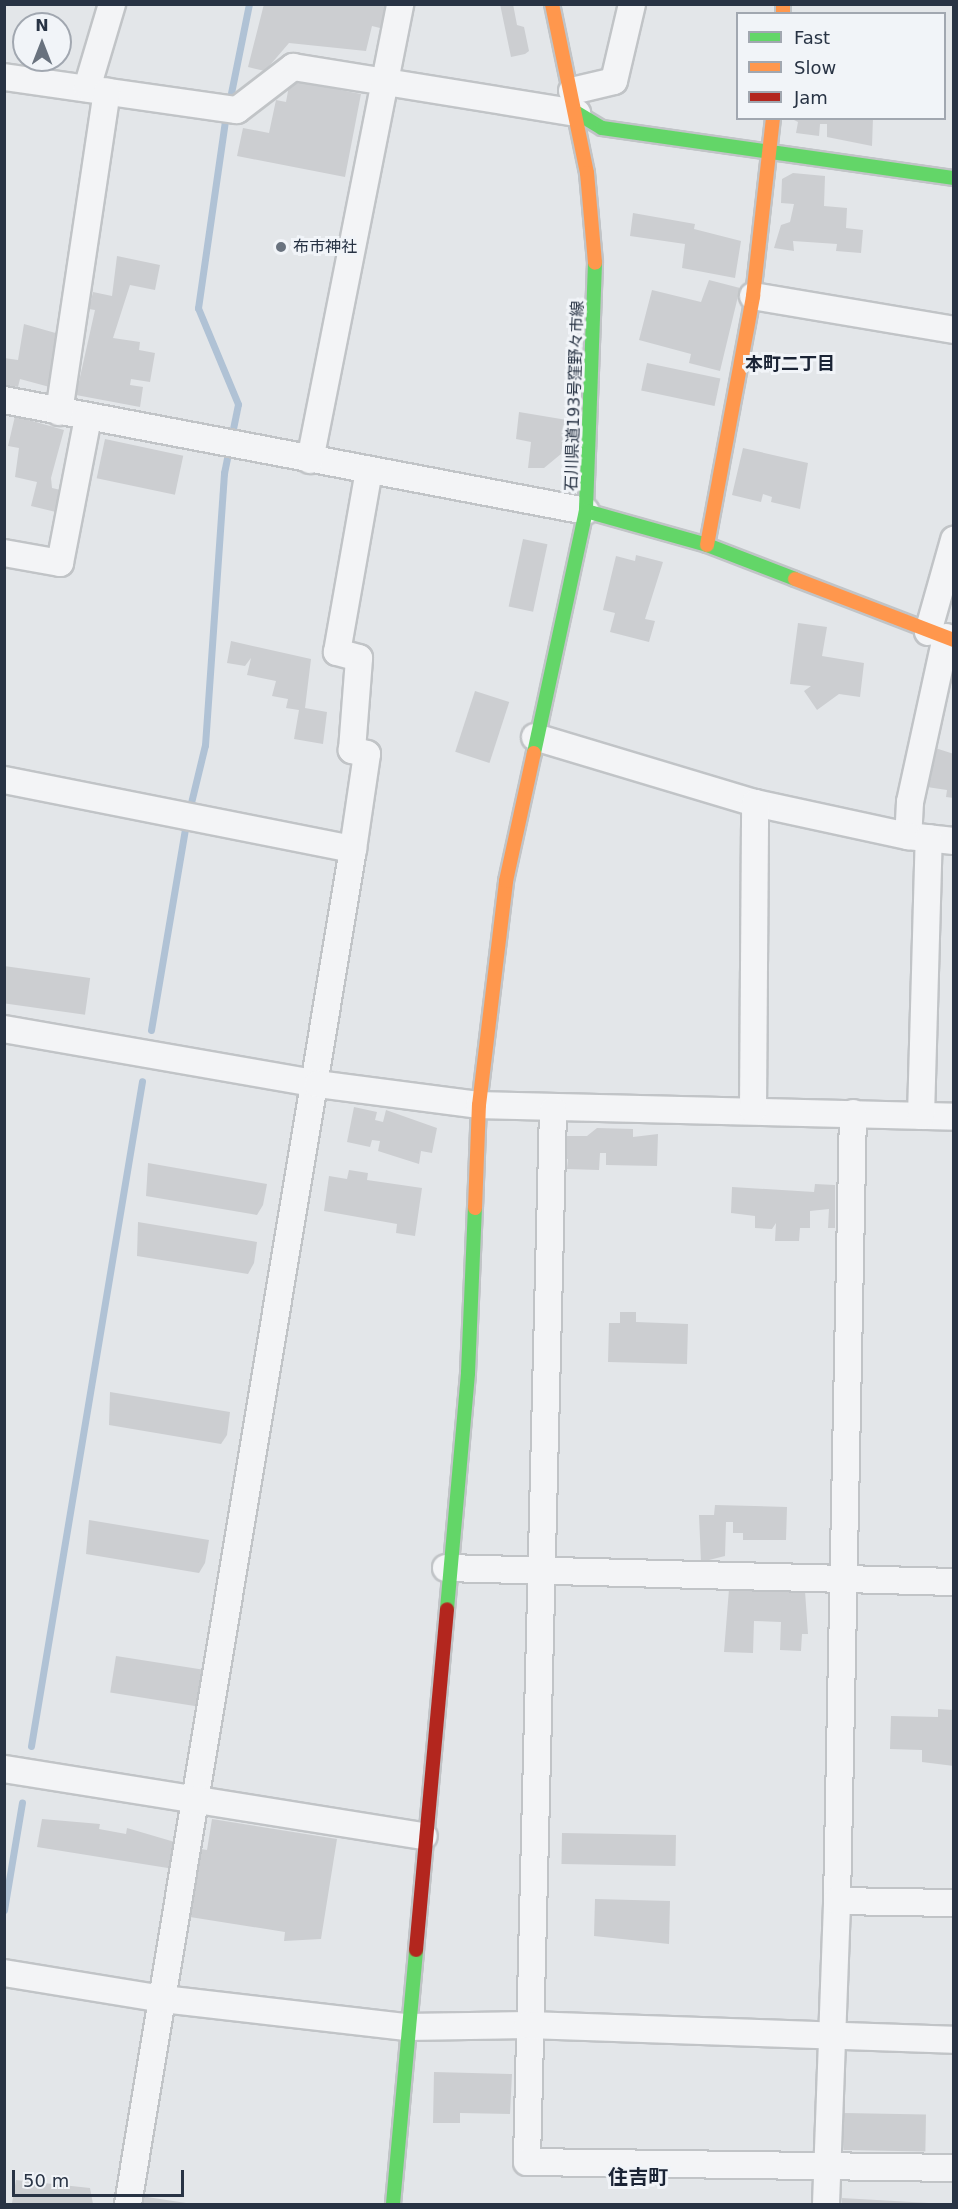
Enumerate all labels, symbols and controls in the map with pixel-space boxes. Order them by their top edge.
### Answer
north arrow [12,12,72,72]
legend [736,12,946,120]
text: N [35,16,49,35]
text: Fast [794,27,830,48]
text: Slow [794,57,836,78]
text: Jam [794,87,828,108]
place label: 布市神社 [293,237,357,257]
marker: 布市神社 [274,240,288,254]
street label: 石川県道193号窪野々市線 [562,300,588,492]
district label: 本町二丁目 [745,353,835,375]
scale bar [15,2158,188,2196]
district label: 住吉町 [608,2165,668,2189]
text: 50 m [23,2170,69,2191]

